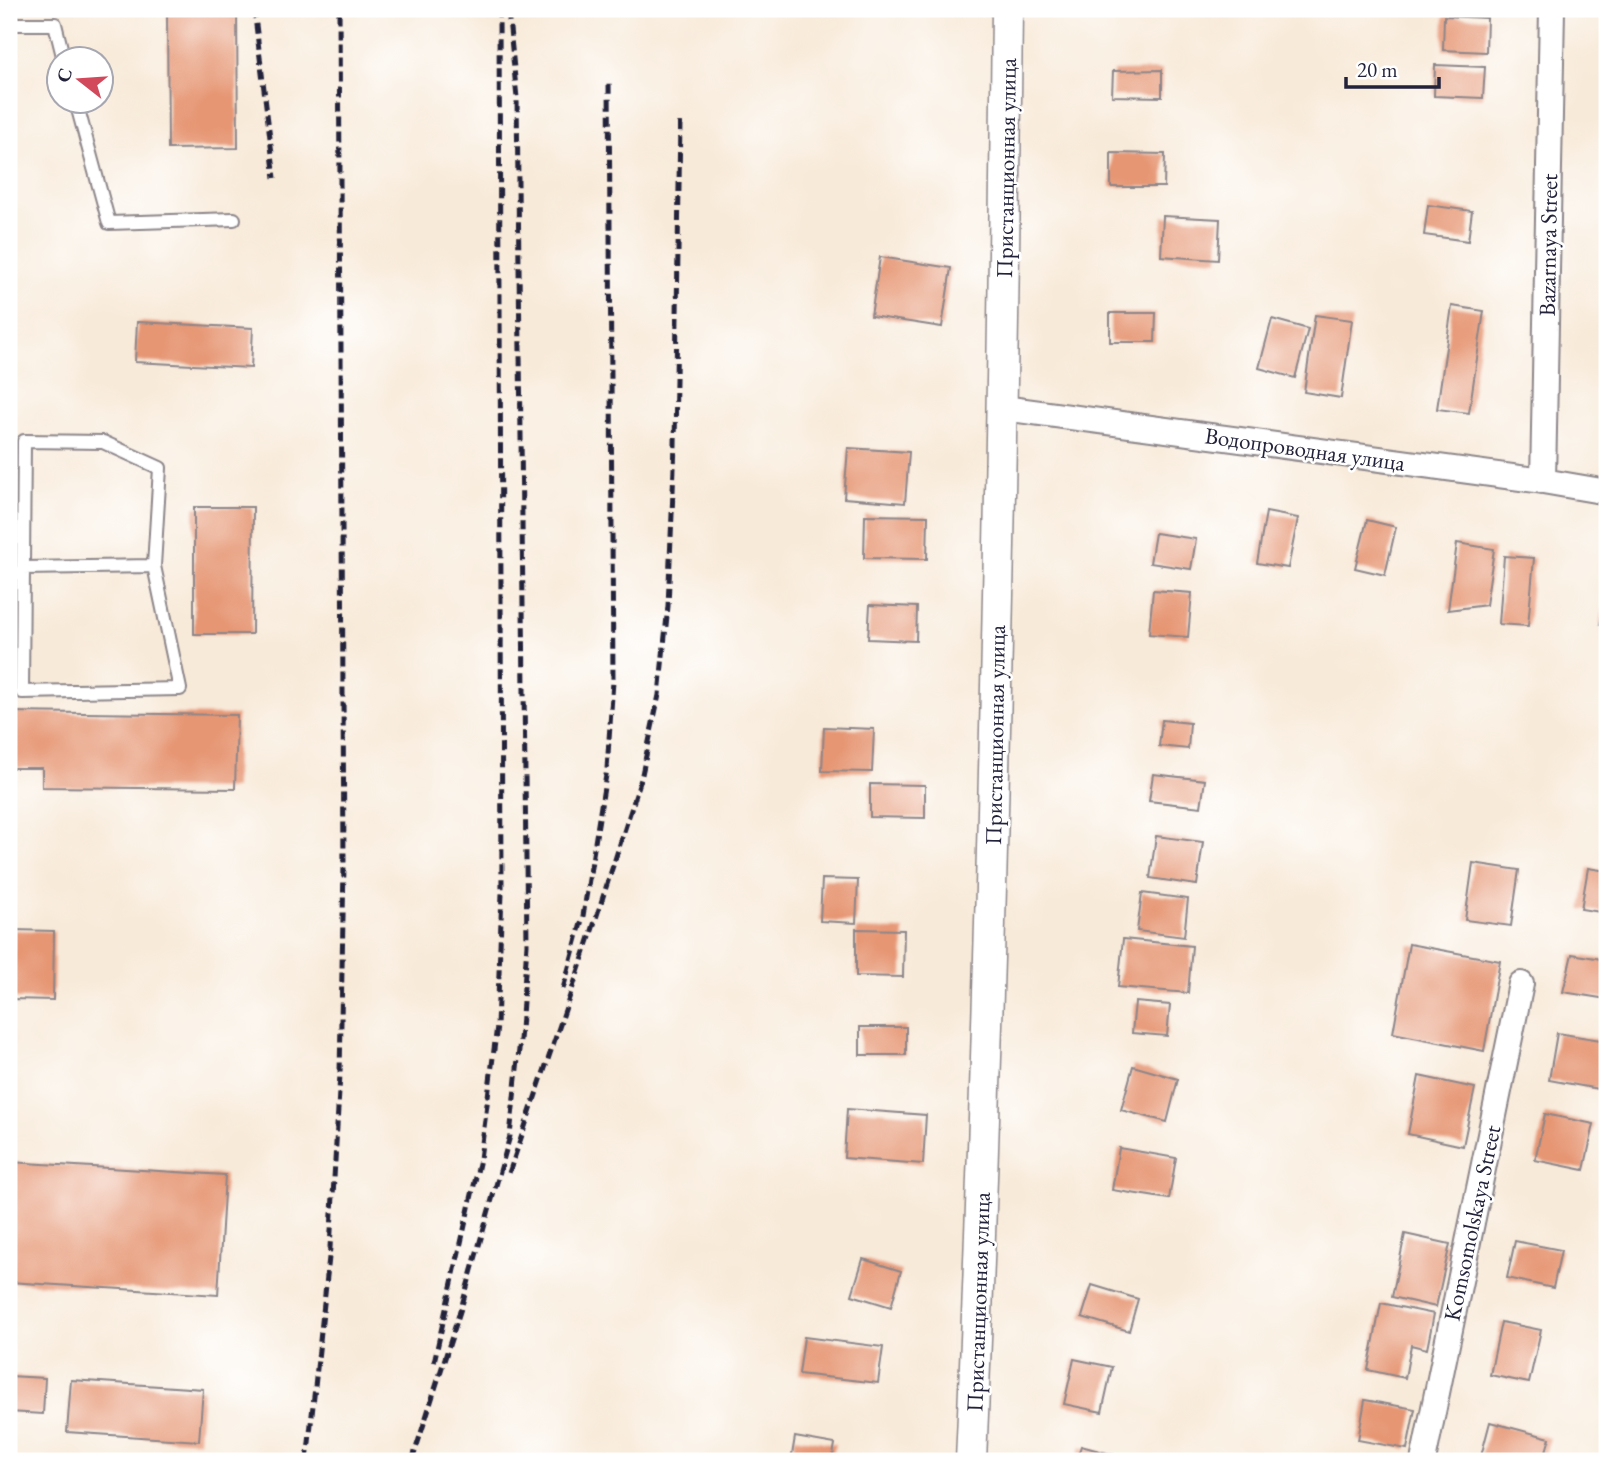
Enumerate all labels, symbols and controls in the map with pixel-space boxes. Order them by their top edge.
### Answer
north arrow [46,46,116,116]
scale bar [1346,46,1439,90]
text: 20 m [1357,56,1398,83]
street label: Пристанционная улица [989,57,1023,278]
text: С [50,65,78,85]
street label: Bazarnaya Street [1532,173,1564,317]
street label: Водопроводная улица [1203,420,1408,478]
street label: Пристанционная улица [978,624,1012,845]
street label: Komsomolskaya Street [1437,1122,1508,1324]
street label: Пристанционная улица [959,1191,997,1413]

